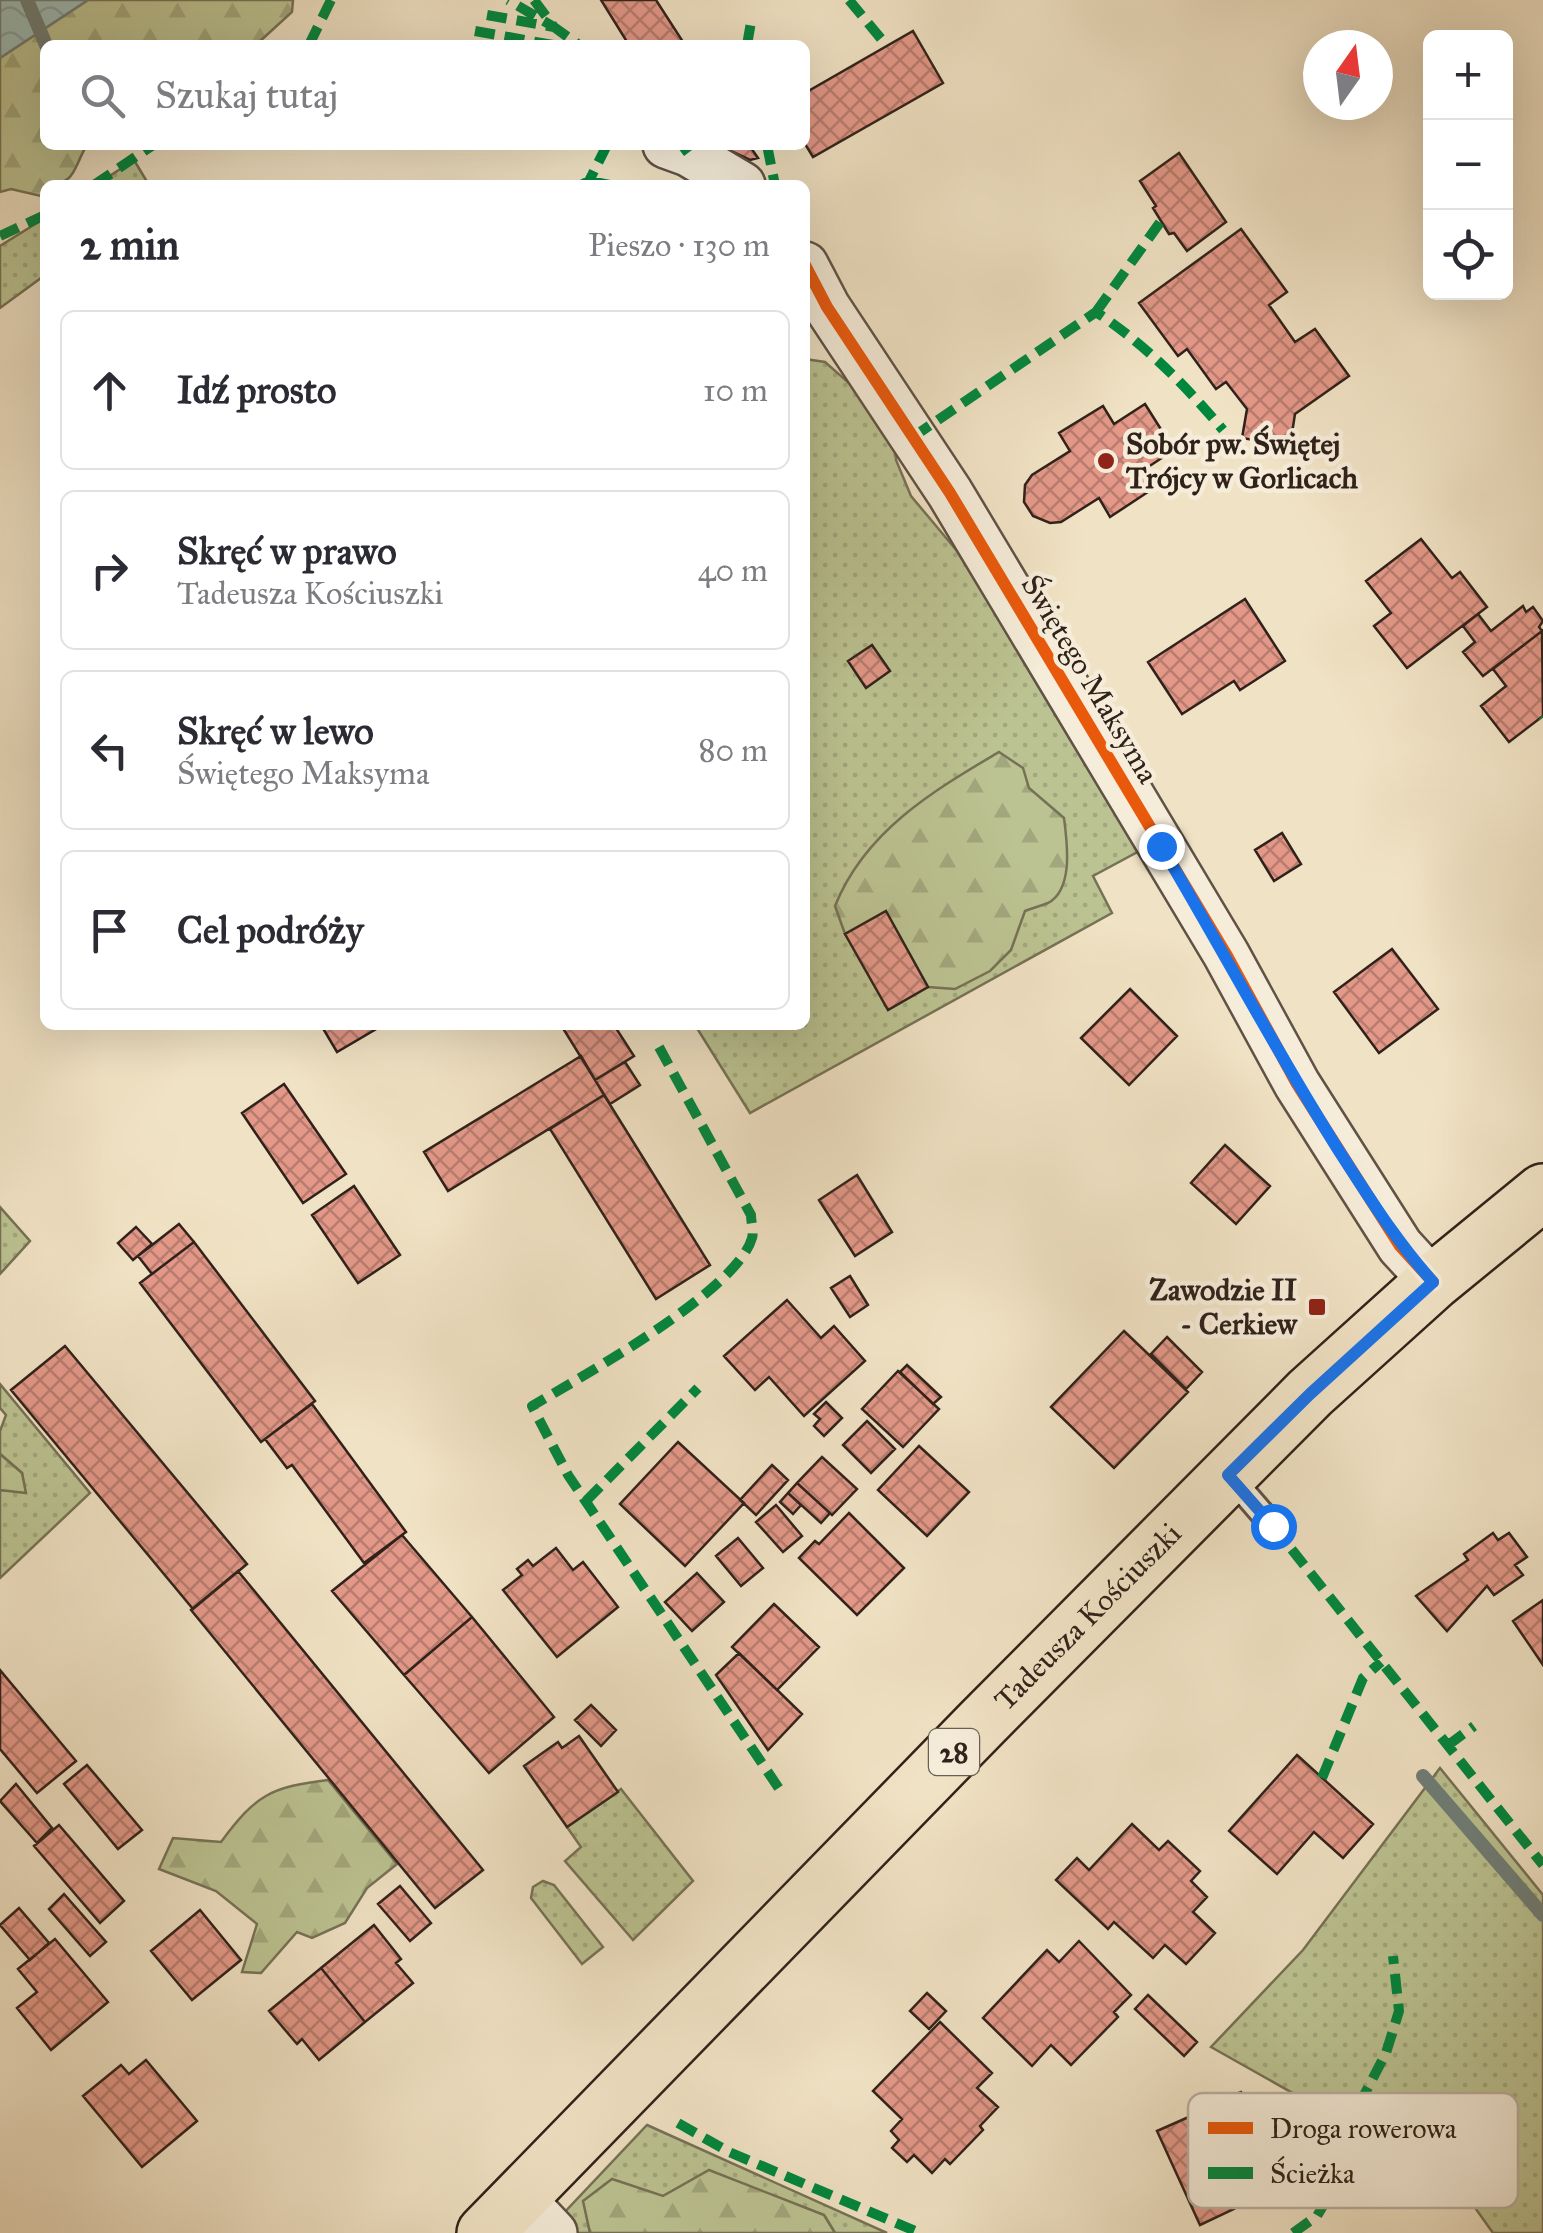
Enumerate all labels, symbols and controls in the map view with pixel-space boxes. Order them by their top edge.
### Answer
north arrow [1303,30,1393,120]
map controls [1423,30,1513,300]
button: + [1423,30,1513,120]
search box [40,40,810,150]
icon: search [75,68,130,123]
text: Szukaj tutaj [155,72,338,118]
button: − [1423,120,1513,210]
button: locate [1423,210,1513,300]
text: 2 min [80,219,179,271]
text: Pieszo · 130 m [588,226,770,265]
icon: ahead [82,363,137,418]
text: Idź prosto [177,367,337,413]
text: 10 m [703,371,768,410]
place label: Sobór pw. Świętej Trójcy w Gorlicach [1126,425,1358,496]
marker: Sobór pw. Świętej Trójcy w Gorlicach [1095,450,1117,472]
text: Skręć w prawo [177,528,397,574]
icon: right [82,543,137,598]
text: 40 m [698,551,768,590]
street label: Świętego Maksyma [1014,568,1167,790]
text: Tadeusza Kościuszki [177,574,443,613]
text: Skręć w lewo [177,708,374,754]
icon: left [82,723,137,778]
text: 80 m [699,731,768,770]
text: Świętego Maksyma [177,754,429,793]
route end [1139,824,1185,870]
icon: arrive [82,903,137,958]
text: Cel podróży [177,907,364,953]
place label: Zawodzie II - Cerkiew [1149,1272,1298,1342]
marker: Zawodzie II - Cerkiew [1306,1296,1328,1318]
route start [1251,1504,1297,1550]
street label: Tadeusza Kościuszki [987,1515,1188,1718]
road number: 28 [929,1729,979,1775]
legend [1188,2093,1518,2208]
text: Droga rowerowa [1270,2111,1457,2146]
text: Ścieżka [1270,2156,1355,2191]

